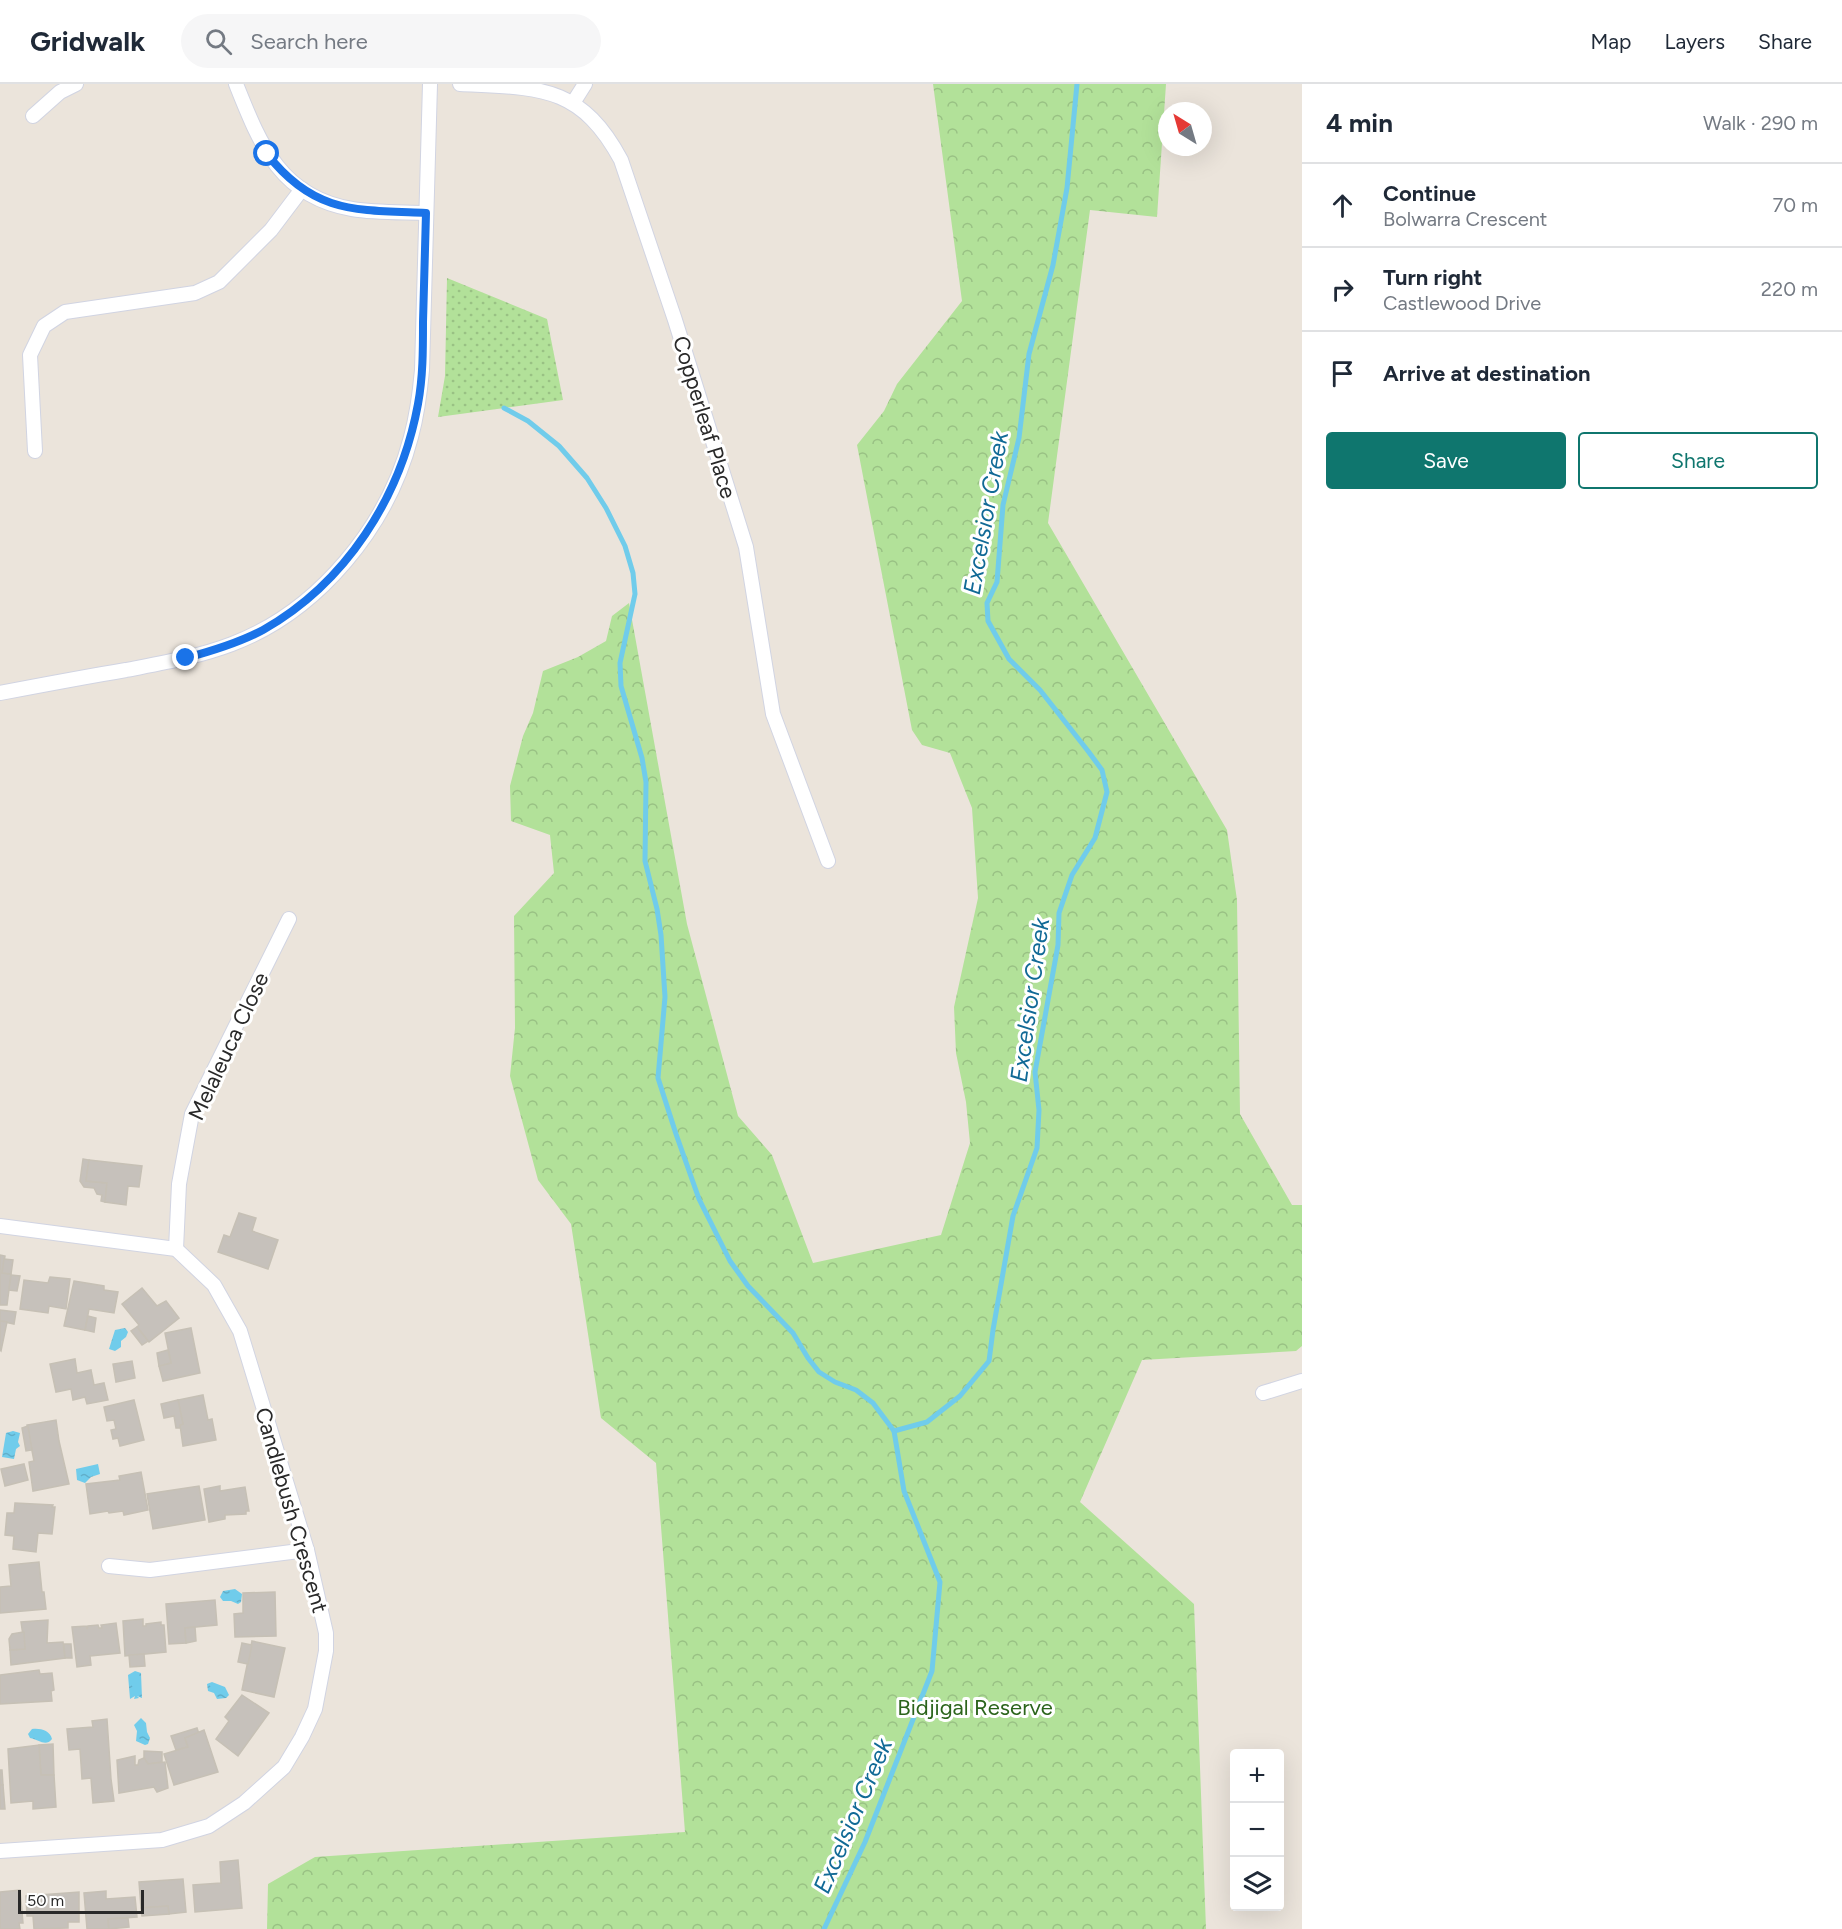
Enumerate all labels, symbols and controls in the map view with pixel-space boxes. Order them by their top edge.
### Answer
search box [181,14,601,68]
text: Gridwalk [30,24,145,58]
icon: search [202,25,235,58]
text: Search here [250,28,368,55]
text: Map [1591,29,1631,54]
text: Layers [1664,29,1725,54]
text: Share [1758,29,1812,54]
north arrow [1158,102,1212,156]
text: 4 min [1326,107,1393,139]
text: Walk · 290 m [1703,111,1818,135]
route start [253,140,279,166]
text: Continue [1383,180,1476,207]
icon: ahead [1326,189,1359,222]
text: 70 m [1772,193,1818,217]
text: Bolwarra Crescent [1383,207,1547,231]
text: Turn right [1383,264,1482,291]
icon: right [1326,273,1359,306]
text: 220 m [1761,277,1818,301]
text: Castlewood Drive [1383,291,1541,315]
street label: Copperleaf Place [667,333,742,502]
icon: arrive [1326,357,1359,390]
text: Arrive at destination [1383,360,1591,387]
water label: Excelsior Creek [957,428,1014,597]
button: Save [1326,432,1566,489]
button: Share [1578,432,1818,489]
route end [172,644,198,670]
water label: Excelsior Creek [1004,915,1056,1084]
street label: Melaleuca Close [182,968,275,1124]
street label: Candlebush Crescent [249,1404,334,1616]
park label: Bidjigal Reserve [897,1694,1053,1721]
water label: Excelsior Creek [807,1733,899,1898]
map controls [1230,1749,1284,1911]
button: + [1230,1749,1284,1803]
button: − [1230,1803,1284,1857]
button: layers [1230,1857,1284,1911]
scale bar [18,1887,144,1914]
text: 50 m [27,1891,64,1910]

